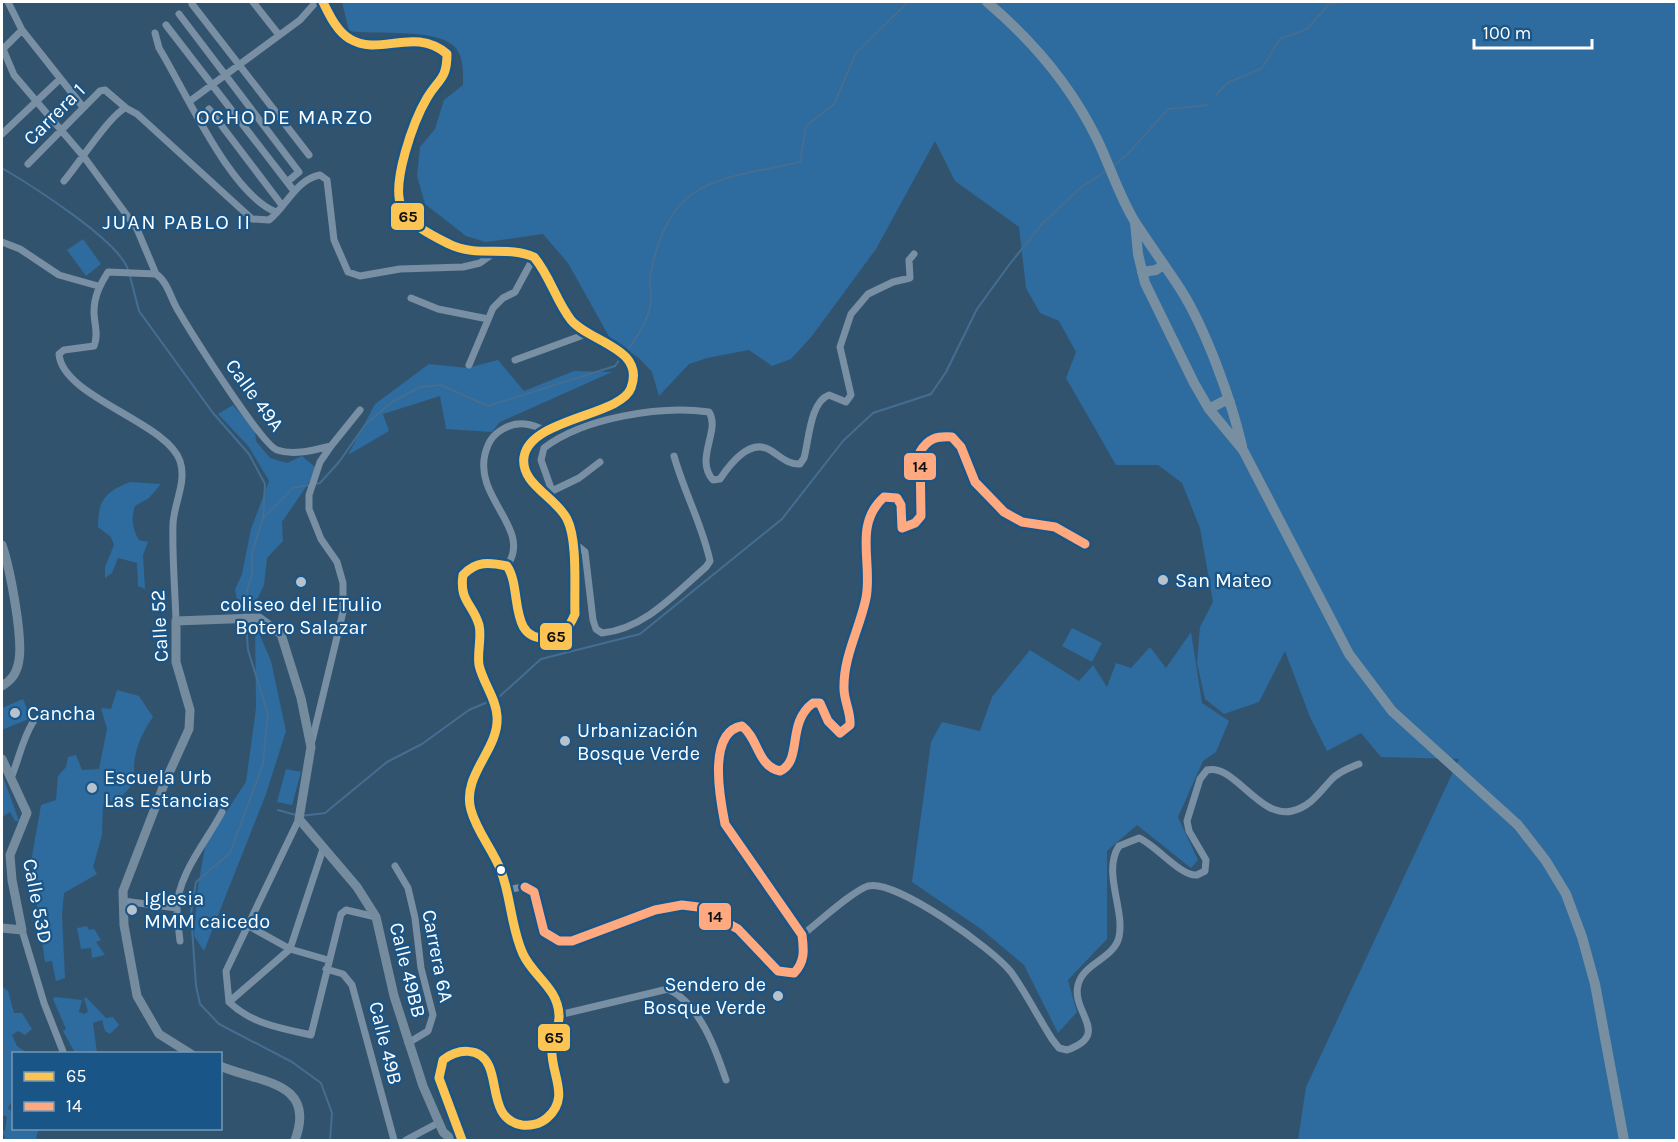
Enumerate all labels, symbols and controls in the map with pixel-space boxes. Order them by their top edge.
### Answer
scale bar [1474,12,1592,50]
text: 100 m [1483,22,1531,44]
street label: Carrera 1 [19,79,90,150]
district label: OCHO DE MARZO [196,105,374,129]
line badge: 65 [390,202,425,231]
text: 65 [398,207,418,226]
district label: JUAN PABLO II [102,210,252,234]
street label: Calle 49A [221,355,289,436]
line badge: 14 [903,452,937,481]
text: 14 [912,457,928,476]
place label: San Mateo [1175,569,1272,592]
marker: San Mateo [1156,573,1170,587]
marker: coliseo del IETulio Botero Salazar [294,575,308,589]
street label: Calle 52 [146,589,173,663]
place label: coliseo del IETulio Botero Salazar [220,593,382,639]
line badge: 65 [539,622,573,651]
text: 65 [546,627,566,646]
place label: Cancha [27,702,96,725]
marker: Cancha [8,706,22,720]
place label: Urbanización Bosque Verde [577,719,700,765]
marker: Urbanización Bosque Verde [558,734,572,748]
place label: Escuela Urb Las Estancias [104,766,230,812]
marker: Escuela Urb Las Estancias [85,781,99,795]
street label: Calle 53D [18,857,57,945]
unlabelled marker [495,864,507,876]
place label: Iglesia MMM caicedo [144,887,270,933]
line badge: 14 [698,902,732,931]
marker: Iglesia MMM caicedo [125,903,139,917]
text: 14 [707,907,723,926]
street label: Carrera 6A [417,908,458,1004]
street label: Calle 49BB [385,920,430,1020]
place label: Sendero de Bosque Verde [643,973,766,1019]
marker: Sendero de Bosque Verde [771,989,785,1003]
street label: Calle 49B [364,999,407,1087]
line badge: 65 [537,1023,571,1052]
text: 65 [544,1028,564,1047]
legend [12,1052,222,1130]
text: 65 [66,1065,86,1087]
text: 14 [66,1095,82,1117]

